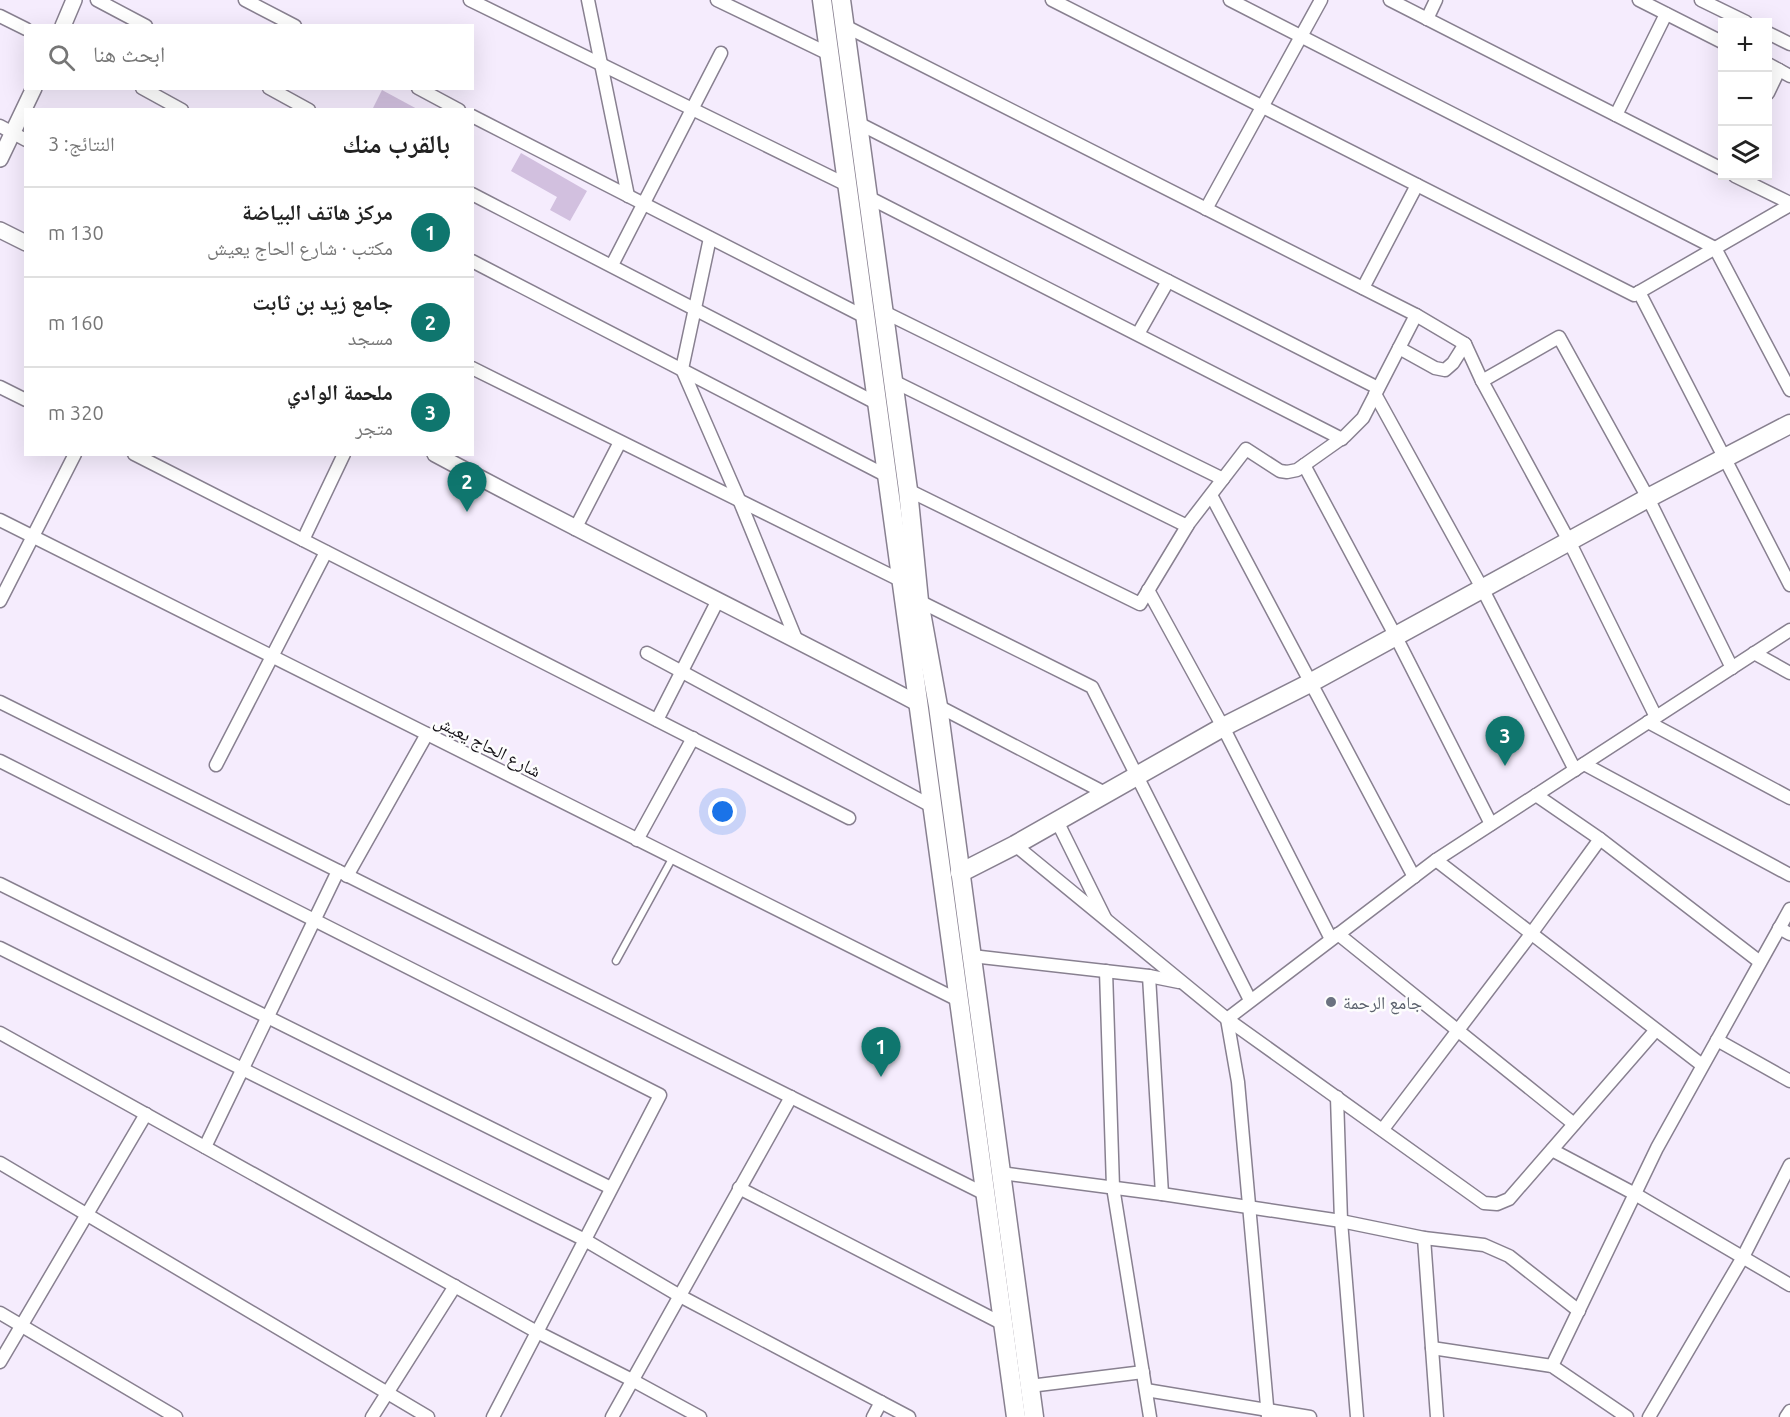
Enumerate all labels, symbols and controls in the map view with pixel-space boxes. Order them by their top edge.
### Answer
map controls [1718,18,1772,180]
button: + [1718,18,1772,72]
search box [24,24,474,90]
icon: search [45,41,78,74]
text: ابحث هنا [93,41,165,66]
button: − [1718,72,1772,126]
button: layers [1718,126,1772,180]
text: بالقرب منك [342,129,450,158]
text: النتائج: 3 [48,132,115,155]
text: مركز هاتف البياضة [242,199,393,224]
text: 130 m [48,221,104,244]
text: 1 [425,221,436,244]
text: مكتب · شارع الحاج يعيش [207,236,393,259]
text: جامع زيد بن ثابت [252,289,393,314]
text: 160 m [48,311,104,334]
text: 2 [425,311,436,334]
text: مسجد [348,326,393,349]
text: ملحمة الوادي [287,379,393,404]
text: 320 m [48,401,104,424]
text: 3 [425,401,436,424]
text: متجر [355,416,393,439]
pin: 2 [448,462,486,512]
street label: شارع الحاج يعيش [430,710,545,783]
pin: 3 [1486,716,1524,766]
your location [708,797,737,826]
place label: جامع الرحمة [1343,992,1422,1015]
marker: جامع الرحمة [1324,995,1338,1009]
pin: 1 [862,1028,900,1077]

